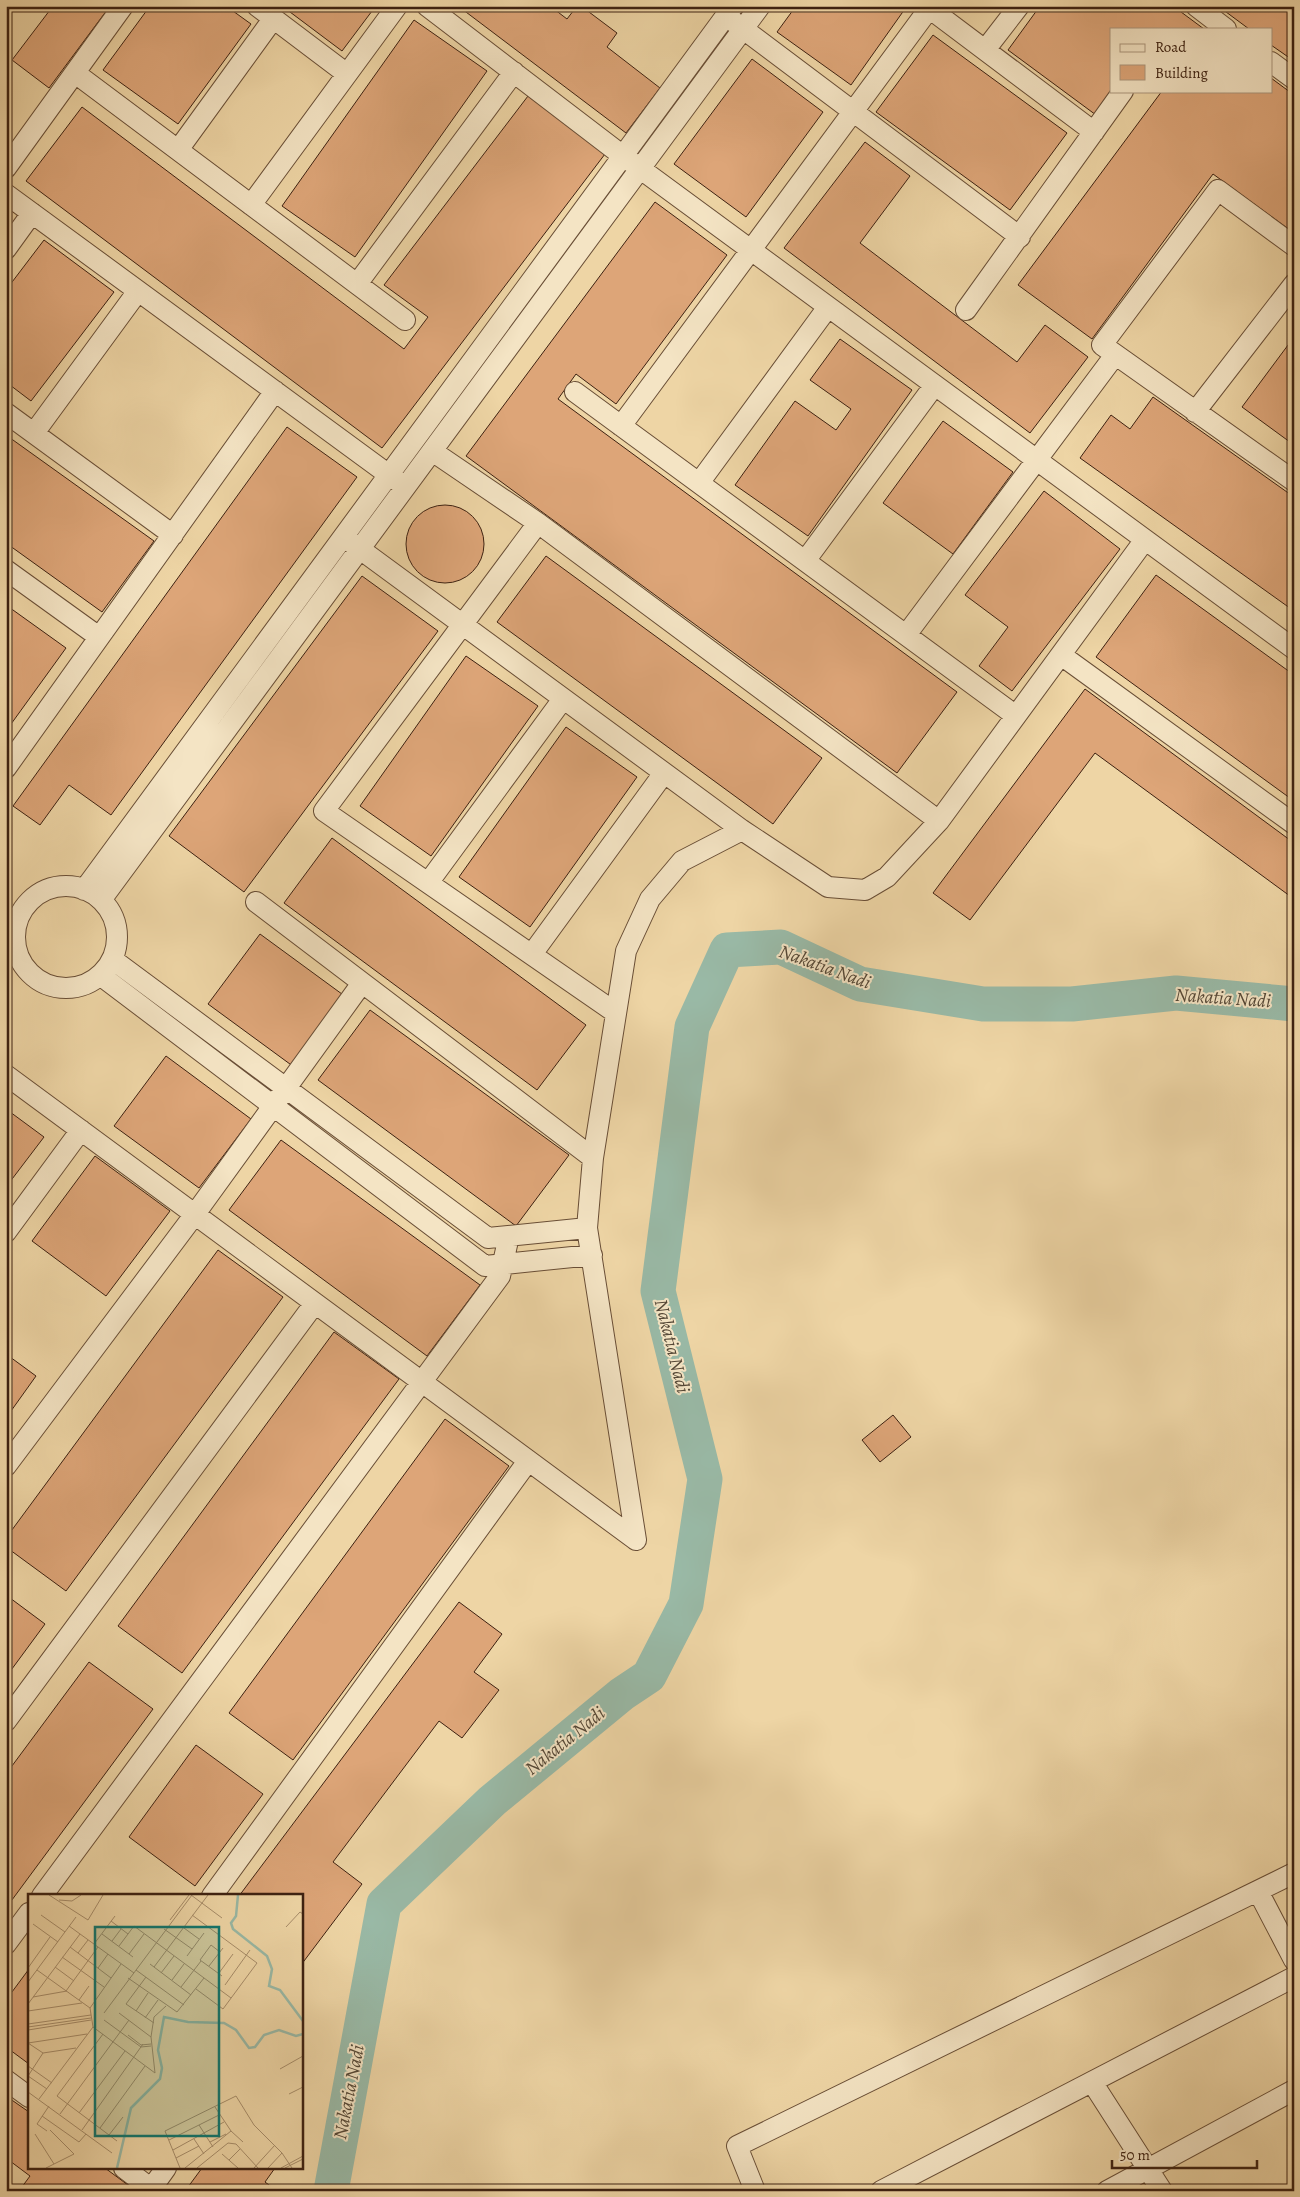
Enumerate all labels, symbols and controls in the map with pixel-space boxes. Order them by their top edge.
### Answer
legend [1110,28,1272,92]
text: Road [1155,37,1187,57]
text: Building [1155,63,1208,83]
water label: Nakatia Nadi [775,938,875,996]
water label: Nakatia Nadi [1174,982,1272,1014]
water label: Nakatia Nadi [648,1296,696,1396]
water label: Nakatia Nadi [520,1701,610,1781]
inset map [28,1894,302,2170]
water label: Nakatia Nadi [327,2042,371,2142]
scale bar [1112,2137,1258,2169]
text: 50 m [1120,2145,1150,2165]

